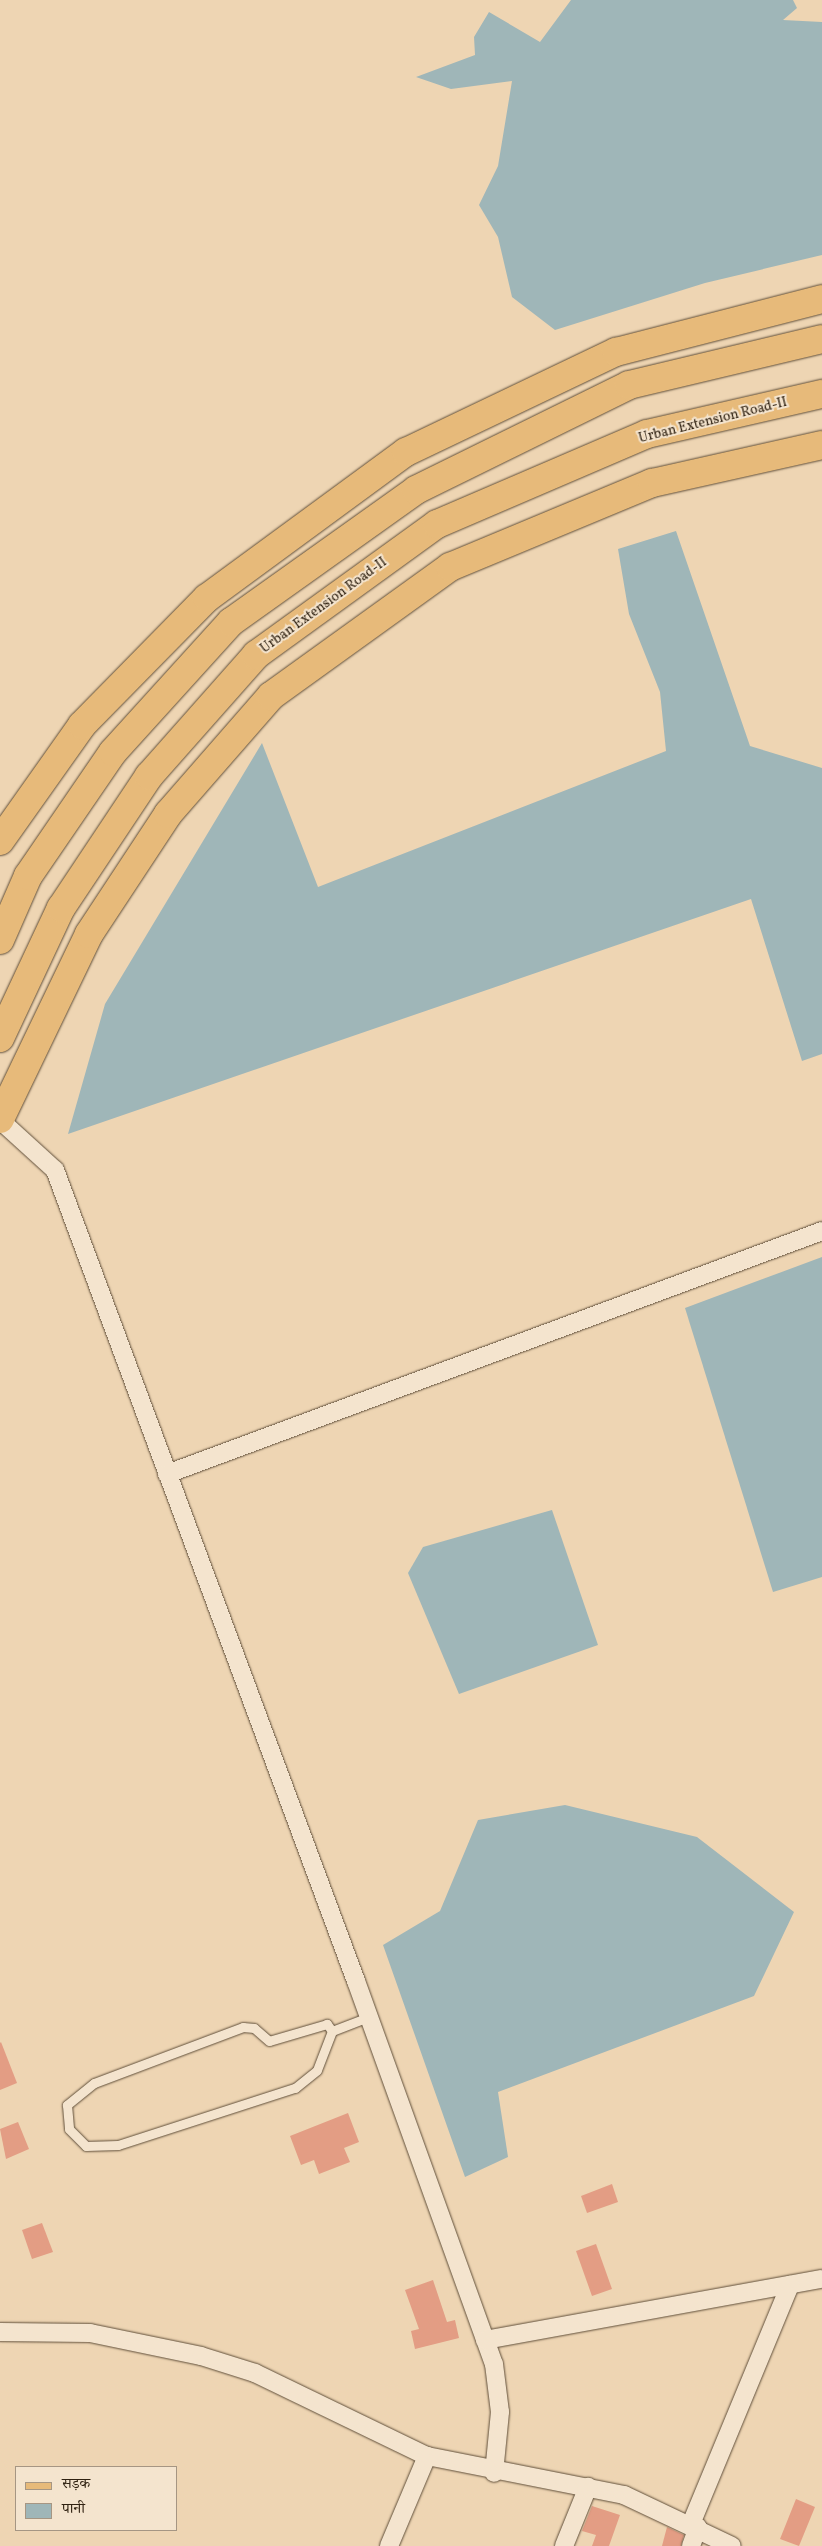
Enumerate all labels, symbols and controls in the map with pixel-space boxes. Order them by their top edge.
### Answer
street label: Urban Extension Road-II [637,394,789,448]
street label: Urban Extension Road-II [257,554,391,658]
legend [15,2466,178,2531]
text: सड़क [62,2474,90,2495]
text: पानी [62,2499,85,2520]

